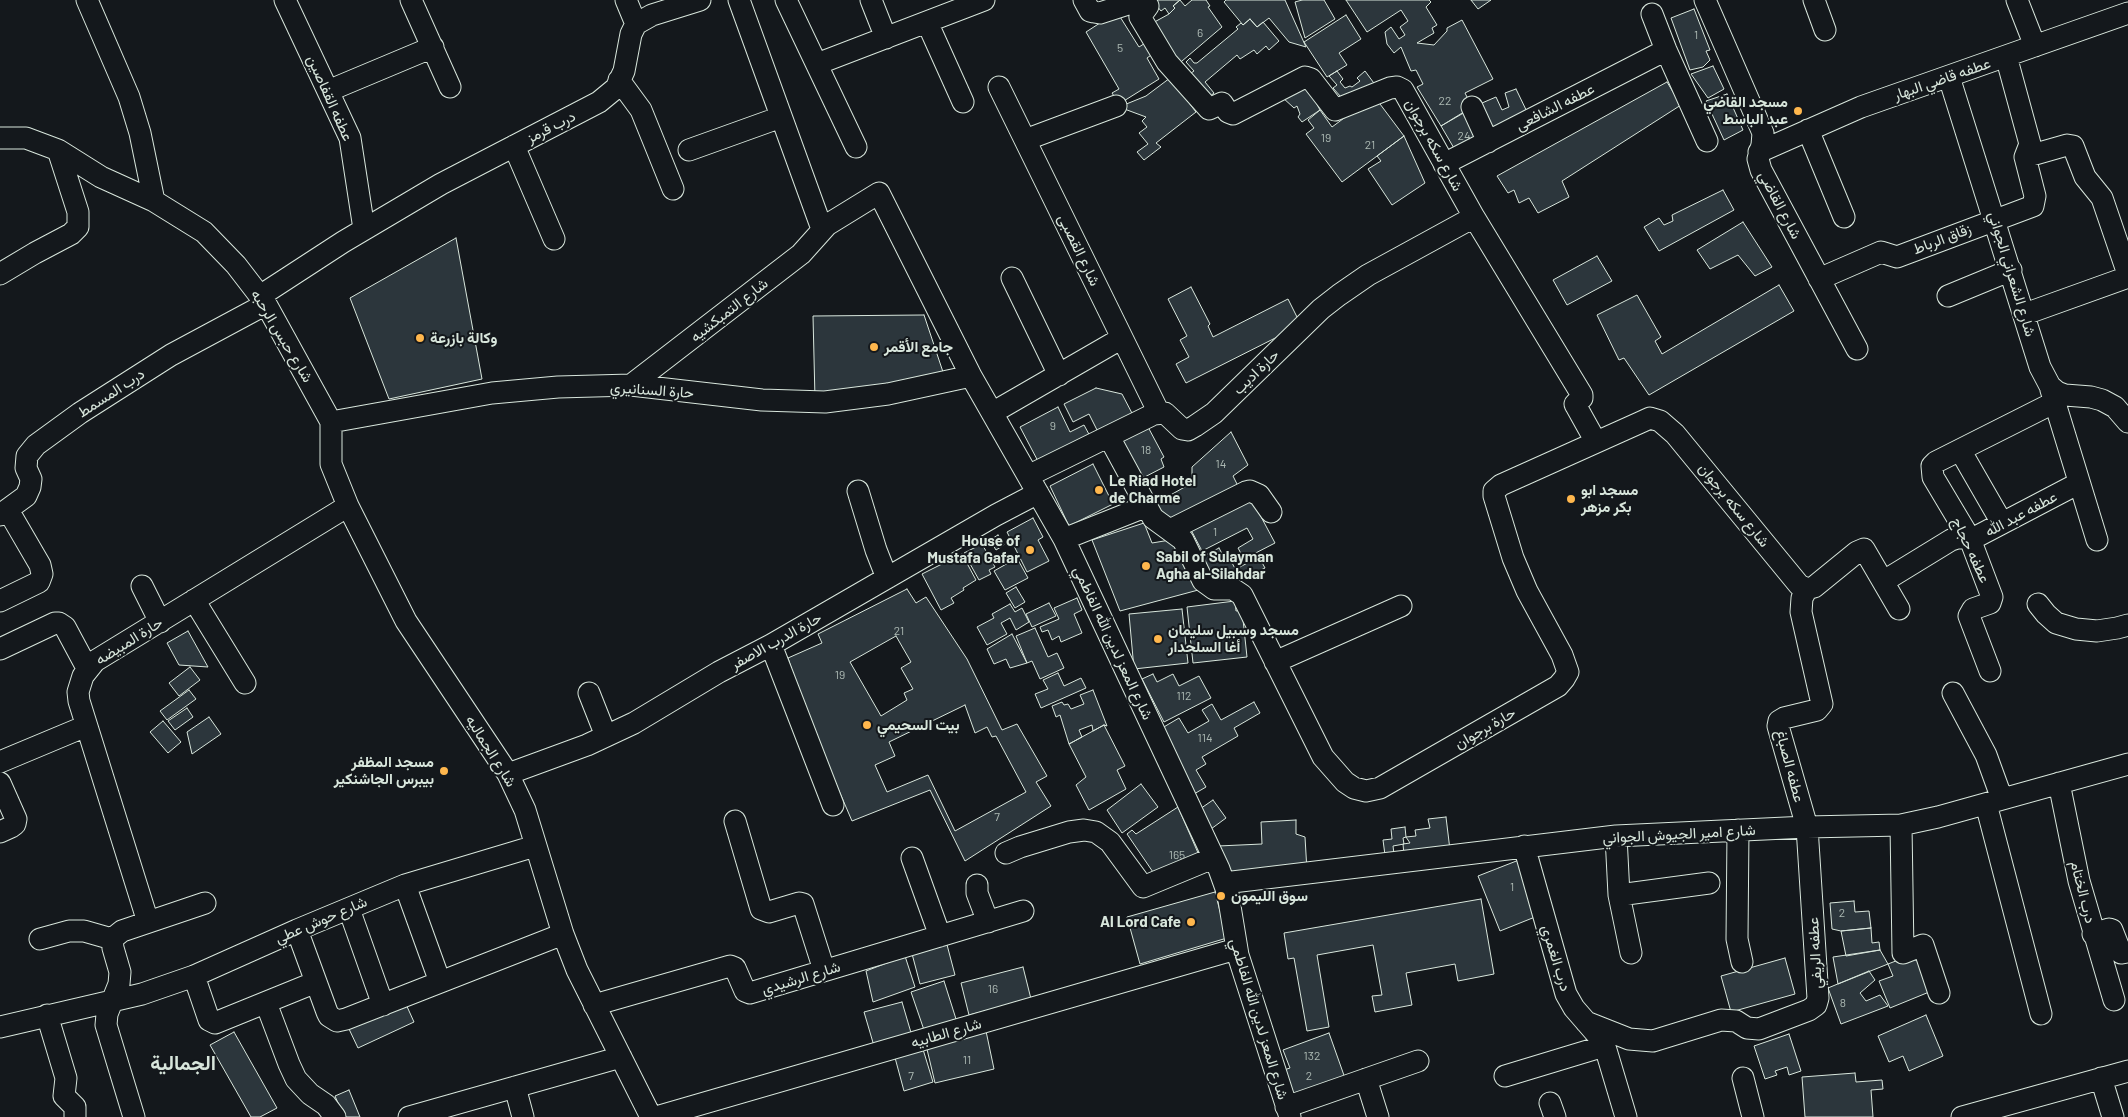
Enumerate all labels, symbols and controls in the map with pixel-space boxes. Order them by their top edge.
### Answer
house number: 6 [1197,26,1203,40]
house number: 1 [1694,28,1698,42]
house number: 5 [1117,41,1123,55]
street label: عطفه القفاصين [303,52,357,144]
street label: عطفه قاضي البهار [1891,54,1993,104]
street label: عطفه الشافعى [1513,80,1597,134]
place label: مسجد القاضي عبد الباسط [1703,93,1788,128]
house number: 22 [1439,94,1451,108]
street label: شارع سكه برجوان [1401,96,1467,194]
marker: مسجد القاضي عبد الباسط [1792,105,1804,117]
street label: درب قرمز [524,107,578,147]
house number: 24 [1457,129,1471,143]
house number: 19 [1321,131,1331,145]
house number: 21 [1365,138,1375,152]
street label: شارع القاضي [1755,168,1805,242]
street label: شارع الشعراني الجواني [1984,209,2040,339]
street label: شارع القصبى [1054,211,1104,289]
street label: زقاق الرباط [1910,220,1974,258]
street label: شارع التمبكشيه [687,274,771,346]
street label: شارع حبس الرحبه [247,286,317,386]
place label: وكالة بازرعة [430,329,497,347]
marker: وكالة بازرعة [414,332,426,344]
place label: جامع الأقمر [884,338,953,356]
marker: جامع الأقمر [868,341,880,353]
street label: حارة اديب [1229,346,1283,398]
street label: درب المسمط [74,365,148,421]
street label: حارة السنانيري [609,378,695,402]
house number: 9 [1050,419,1056,433]
house number: 18 [1141,443,1151,457]
house number: 14 [1216,457,1226,471]
street label: شارع سكه برجوان [1695,459,1773,551]
place label: Le Riad Hotel de Charme [1109,472,1196,507]
place label: مسجد ابو بكر مزهر [1581,481,1638,516]
marker: Le Riad Hotel de Charme [1093,484,1105,496]
street label: عطفه عبد الله [1982,487,2060,541]
marker: مسجد ابو بكر مزهر [1565,493,1577,505]
street label: عطفه حجاج [1948,514,1994,586]
house number: 1 [1213,525,1217,539]
place label: House of Mustafa Gafar [927,532,1020,567]
marker: House of Mustafa Gafar [1024,544,1036,556]
place label: Sabil of Sulayman Agha al-Silahdar [1156,548,1273,583]
marker: Sabil of Sulayman Agha al-Silahdar [1140,560,1152,572]
street label: شارع المعز لدين الله الفاطمي [1069,563,1157,723]
street label: حارة الدرب الاصفر [727,609,825,673]
street label: حارة المبيضه [92,613,166,669]
place label: مسجد وسبيل سليمان أغا السلحدار [1168,621,1299,656]
house number: 21 [894,624,904,638]
marker: مسجد وسبيل سليمان أغا السلحدار [1152,633,1164,645]
house number: 19 [835,668,845,682]
house number: 112 [1177,689,1191,703]
street label: حارة برجوان [1451,703,1519,753]
street label: شارع الجماليه [462,712,520,790]
place label: بيت السحيمي [877,716,959,734]
marker: بيت السحيمي [861,719,873,731]
street label: عطفه الصباغ [1772,728,1808,804]
house number: 114 [1197,731,1213,745]
place label: مسجد المظفر بيبرس الجاشنكير [334,753,434,788]
marker: مسجد المظفر بيبرس الجاشنكير [438,765,450,777]
house number: 7 [994,810,1000,824]
street label: شارع امير الجيوش الجواني [1602,821,1756,847]
house number: 165 [1169,848,1185,862]
street label: درب الختام [2067,859,2099,925]
house number: 1 [1510,880,1514,894]
place label: سوق الليمون [1231,887,1308,905]
marker: سوق الليمون [1215,890,1227,902]
street label: شارع حوش عطي [272,893,370,947]
house number: 2 [1839,906,1845,920]
place label: Al Lord Cafe [1100,913,1181,931]
marker: Al Lord Cafe [1185,916,1197,928]
street label: عطفه الريفي [1804,917,1826,989]
street label: درب الغمري [1537,923,1575,993]
street label: شارع المعز لدين الله الفاطمي [1226,936,1292,1102]
street label: شارع الرشيدي [759,957,843,999]
house number: 16 [988,982,998,996]
house number: 8 [1840,996,1846,1010]
street label: شارع الطابيه [909,1014,983,1052]
house number: 132 [1304,1049,1320,1063]
district label: الجمالية [150,1051,216,1075]
house number: 11 [963,1053,971,1067]
house number: 7 [908,1069,914,1083]
house number: 2 [1306,1069,1312,1083]

